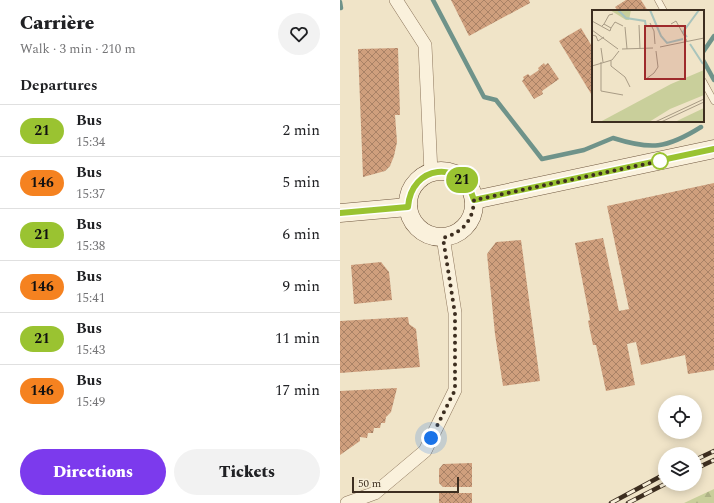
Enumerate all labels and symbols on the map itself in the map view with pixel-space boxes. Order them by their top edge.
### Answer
inset map [592,10,704,122]
unlabelled marker [651,152,669,170]
line badge: 21 [444,167,480,193]
your location [421,428,441,448]
scale bar [352,475,459,494]

